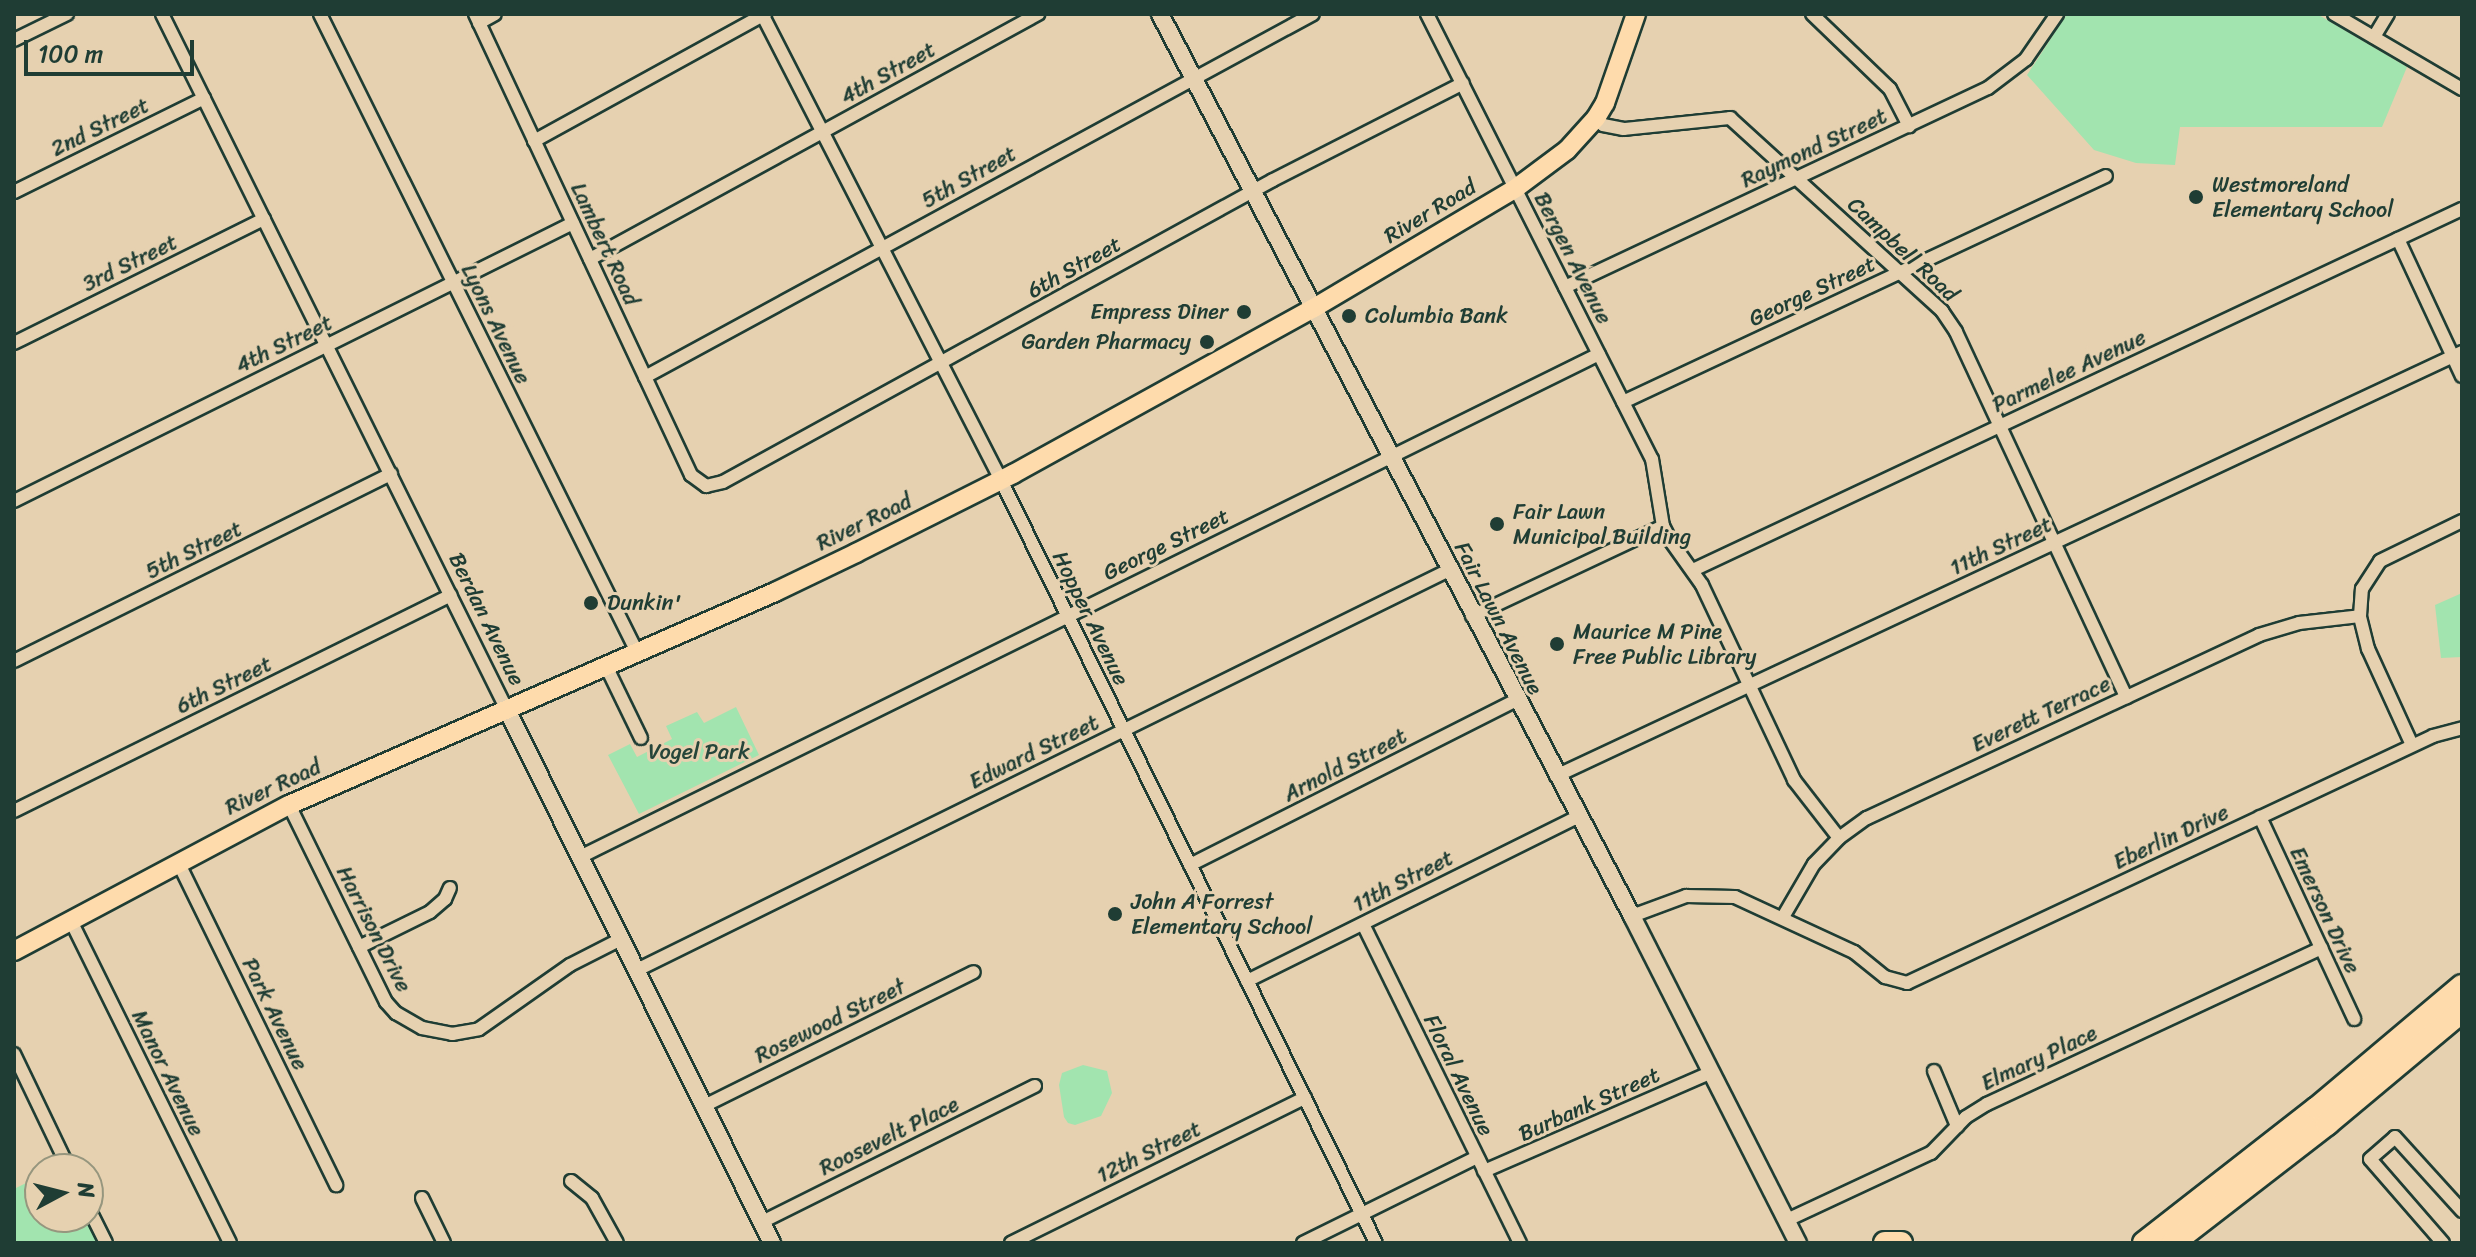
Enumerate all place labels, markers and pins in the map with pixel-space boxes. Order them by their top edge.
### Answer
place label: Westmoreland Elementary School [2212,171,2394,222]
marker: Westmoreland Elementary School [2187,188,2205,206]
place label: Empress Diner [1090,299,1228,325]
marker: Empress Diner [1235,303,1253,321]
place label: Columbia Bank [1365,303,1508,329]
marker: Columbia Bank [1340,307,1358,325]
place label: Garden Pharmacy [1021,329,1191,355]
marker: Garden Pharmacy [1198,333,1216,351]
place label: Fair Lawn Municipal Building [1513,498,1691,550]
marker: Fair Lawn Municipal Building [1488,515,1506,533]
place label: Dunkin' [607,590,682,616]
marker: Dunkin' [582,594,600,612]
place label: Maurice M Pine Free Public Library [1573,618,1757,670]
marker: Maurice M Pine Free Public Library [1548,635,1566,653]
place label: John A Forrest Elementary School [1131,888,1313,940]
marker: John A Forrest Elementary School [1106,905,1124,923]

